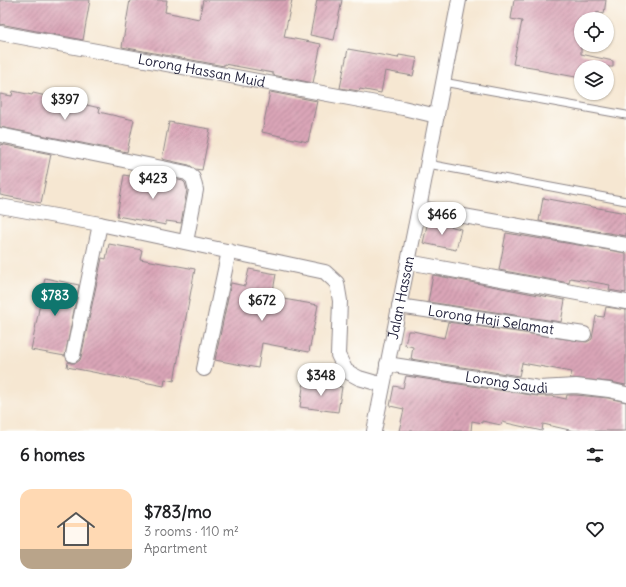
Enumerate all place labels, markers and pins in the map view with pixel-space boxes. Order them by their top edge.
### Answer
pin: $397 [41,87,89,121]
pin: $423 [129,166,177,200]
pin: $466 [418,202,466,236]
pin: $783 [31,283,79,317]
pin: $672 [238,288,286,322]
pin: $348 [297,363,345,397]

